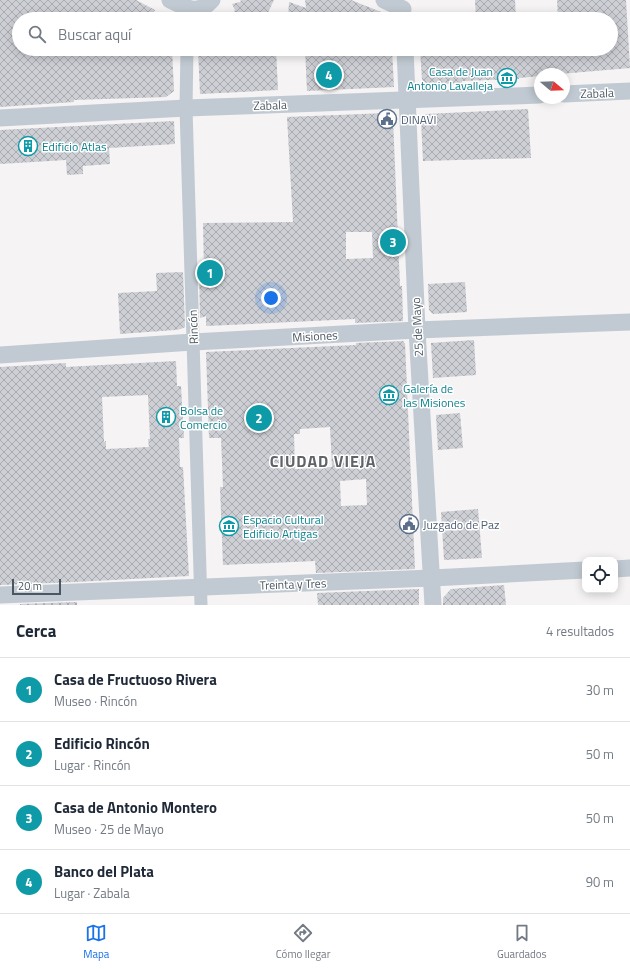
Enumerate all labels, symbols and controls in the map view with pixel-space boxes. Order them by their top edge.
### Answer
search box [12,12,618,56]
icon: search [26,23,48,45]
text: Buscar aquí [58,23,131,46]
pin: 4 [316,60,342,90]
place label: Casa de Juan Antonio Lavalleja [407,62,493,95]
museum icon: Casa de Juan Antonio Lavalleja [496,67,518,89]
north arrow [534,68,570,104]
street label: Zabala [580,83,614,103]
street label: Zabala [253,95,287,115]
public building icon: DINAVI [376,108,398,130]
place label: DINAVI [401,110,437,129]
building icon: Edificio Atlas [17,135,39,157]
place label: Edificio Atlas [42,137,107,156]
pin: 3 [380,227,406,257]
pin: 1 [197,258,223,288]
your location [261,288,281,308]
street label: 25 de Mayo [406,297,428,357]
street label: Rincón [183,309,203,345]
street label: Misiones [292,325,339,347]
place label: Galería de las Misiones [403,379,466,412]
museum icon: Galería de las Misiones [378,384,400,406]
place label: Bolsa de Comercio [180,401,227,434]
pin: 2 [246,403,272,433]
building icon: Bolsa de Comercio [155,406,177,428]
district label: CIUDAD VIEJA [270,449,376,473]
place label: Espacio Cultural Edificio Artigas [243,510,323,543]
public building icon: Juzgado de Paz [398,513,420,535]
museum icon: Espacio Cultural Edificio Artigas [218,515,240,537]
place label: Juzgado de Paz [423,515,499,534]
map controls [582,557,618,593]
button: locate [582,557,618,593]
street label: Treinta y Tres [259,573,327,595]
scale bar [12,577,61,596]
text: 20 m [18,578,42,594]
text: Cerca [16,618,56,644]
text: 4 resultados [546,621,614,641]
text: Casa de Fructuoso Rivera [54,668,217,691]
text: 1 [25,680,33,700]
text: 30 m [586,680,614,700]
text: Museo · Rincón [54,691,137,711]
text: Edificio Rincón [54,732,150,755]
text: 2 [25,744,33,764]
text: 50 m [586,744,614,764]
text: Lugar · Rincón [54,755,131,775]
text: Casa de Antonio Montero [54,796,217,819]
text: 3 [25,808,33,828]
text: 50 m [586,808,614,828]
text: Museo · 25 de Mayo [54,819,164,839]
text: Banco del Plata [54,860,154,883]
text: 4 [25,872,33,892]
text: 90 m [586,872,614,892]
text: Lugar · Zabala [54,883,130,903]
tab: Mapa [83,922,109,962]
tab: Cómo llegar [276,922,330,962]
tab: Guardados [497,922,547,962]

